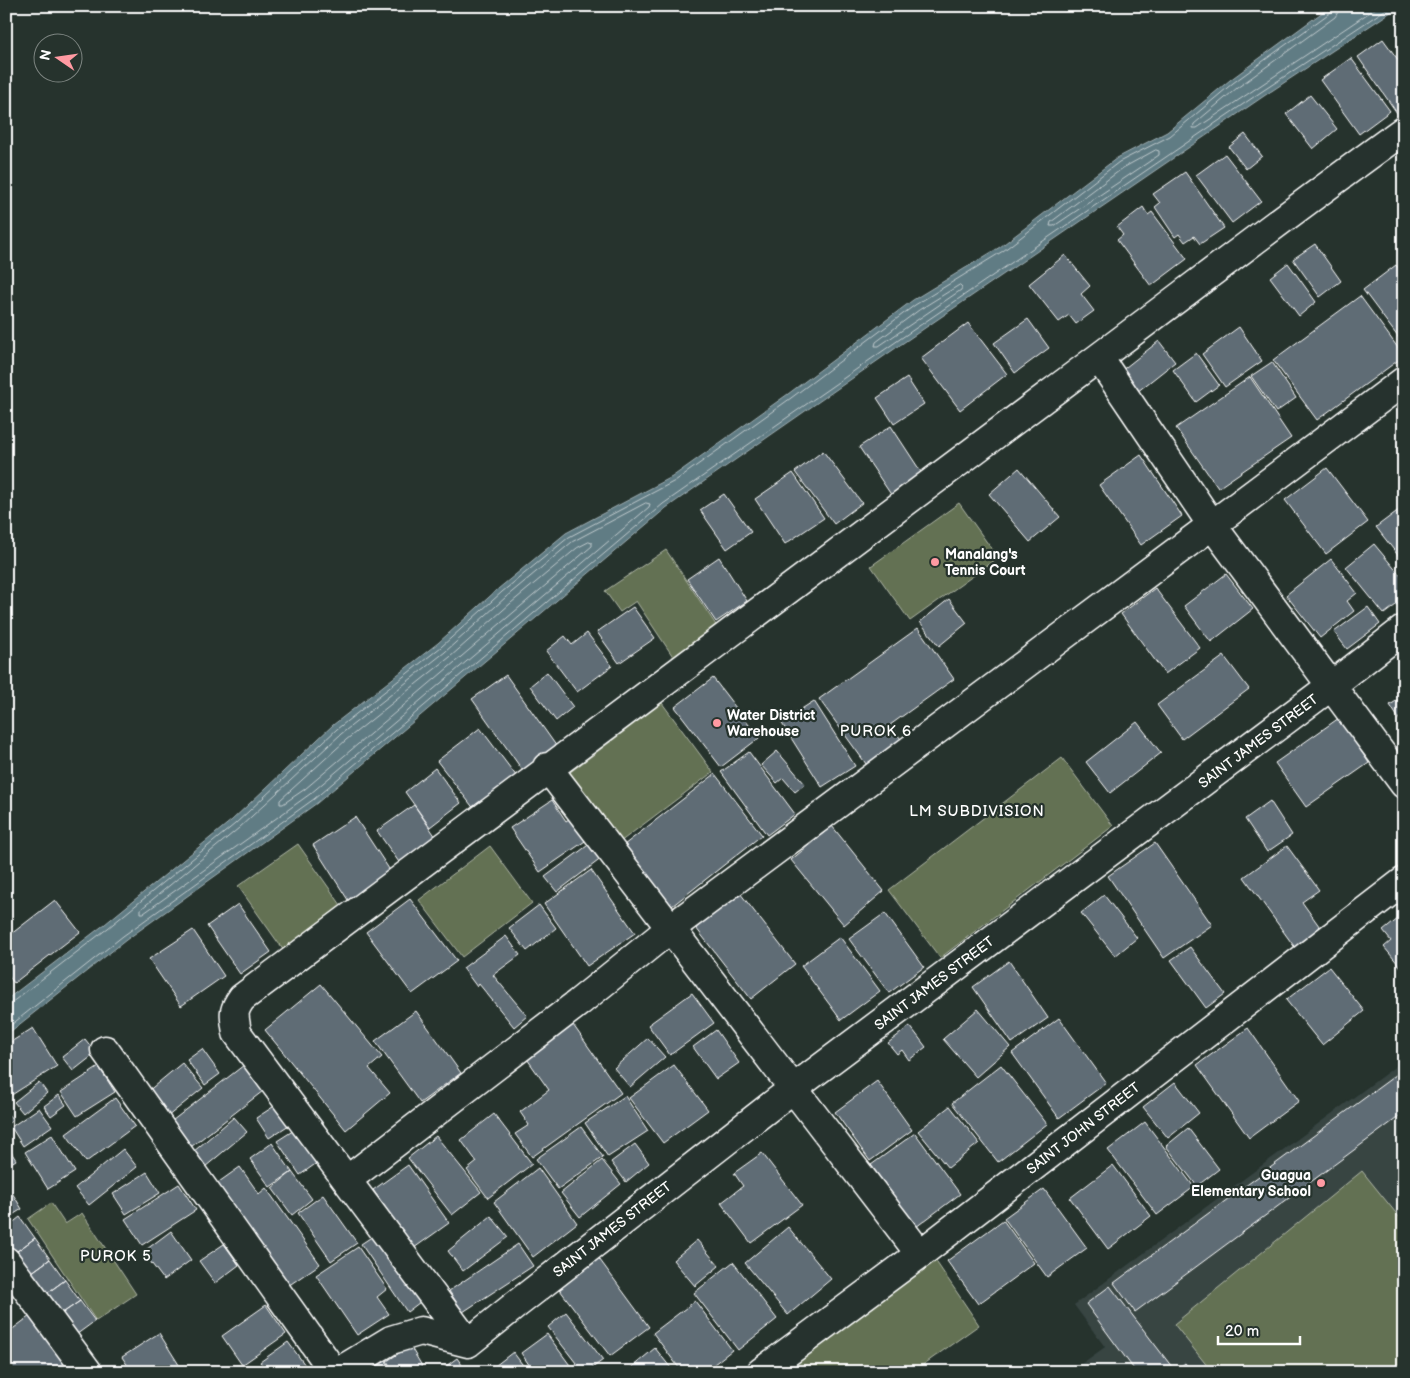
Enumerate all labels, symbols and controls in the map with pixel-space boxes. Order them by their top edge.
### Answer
north arrow [32,32,82,82]
text: N [36,48,55,62]
place label: Manalang's Tennis Court [945,546,1026,579]
marker: Manalang's Tennis Court [929,556,941,568]
street label: SAINT JAMES STREET [1195,691,1322,792]
place label: Water District Warehouse [727,707,816,740]
marker: Water District Warehouse [711,717,723,729]
district label: PUROK 6 [840,722,912,741]
district label: LM SUBDIVISION [909,802,1045,821]
street label: SAINT JAMES STREET [871,933,998,1034]
street label: SAINT JOHN STREET [1023,1079,1144,1178]
place label: Guagua Elementary School [1191,1167,1311,1200]
marker: Guagua Elementary School [1315,1177,1327,1189]
street label: SAINT JAMES STREET [550,1178,675,1281]
district label: PUROK 5 [80,1247,152,1266]
scale bar [1218,1313,1300,1345]
text: 20 m [1225,1322,1259,1341]

